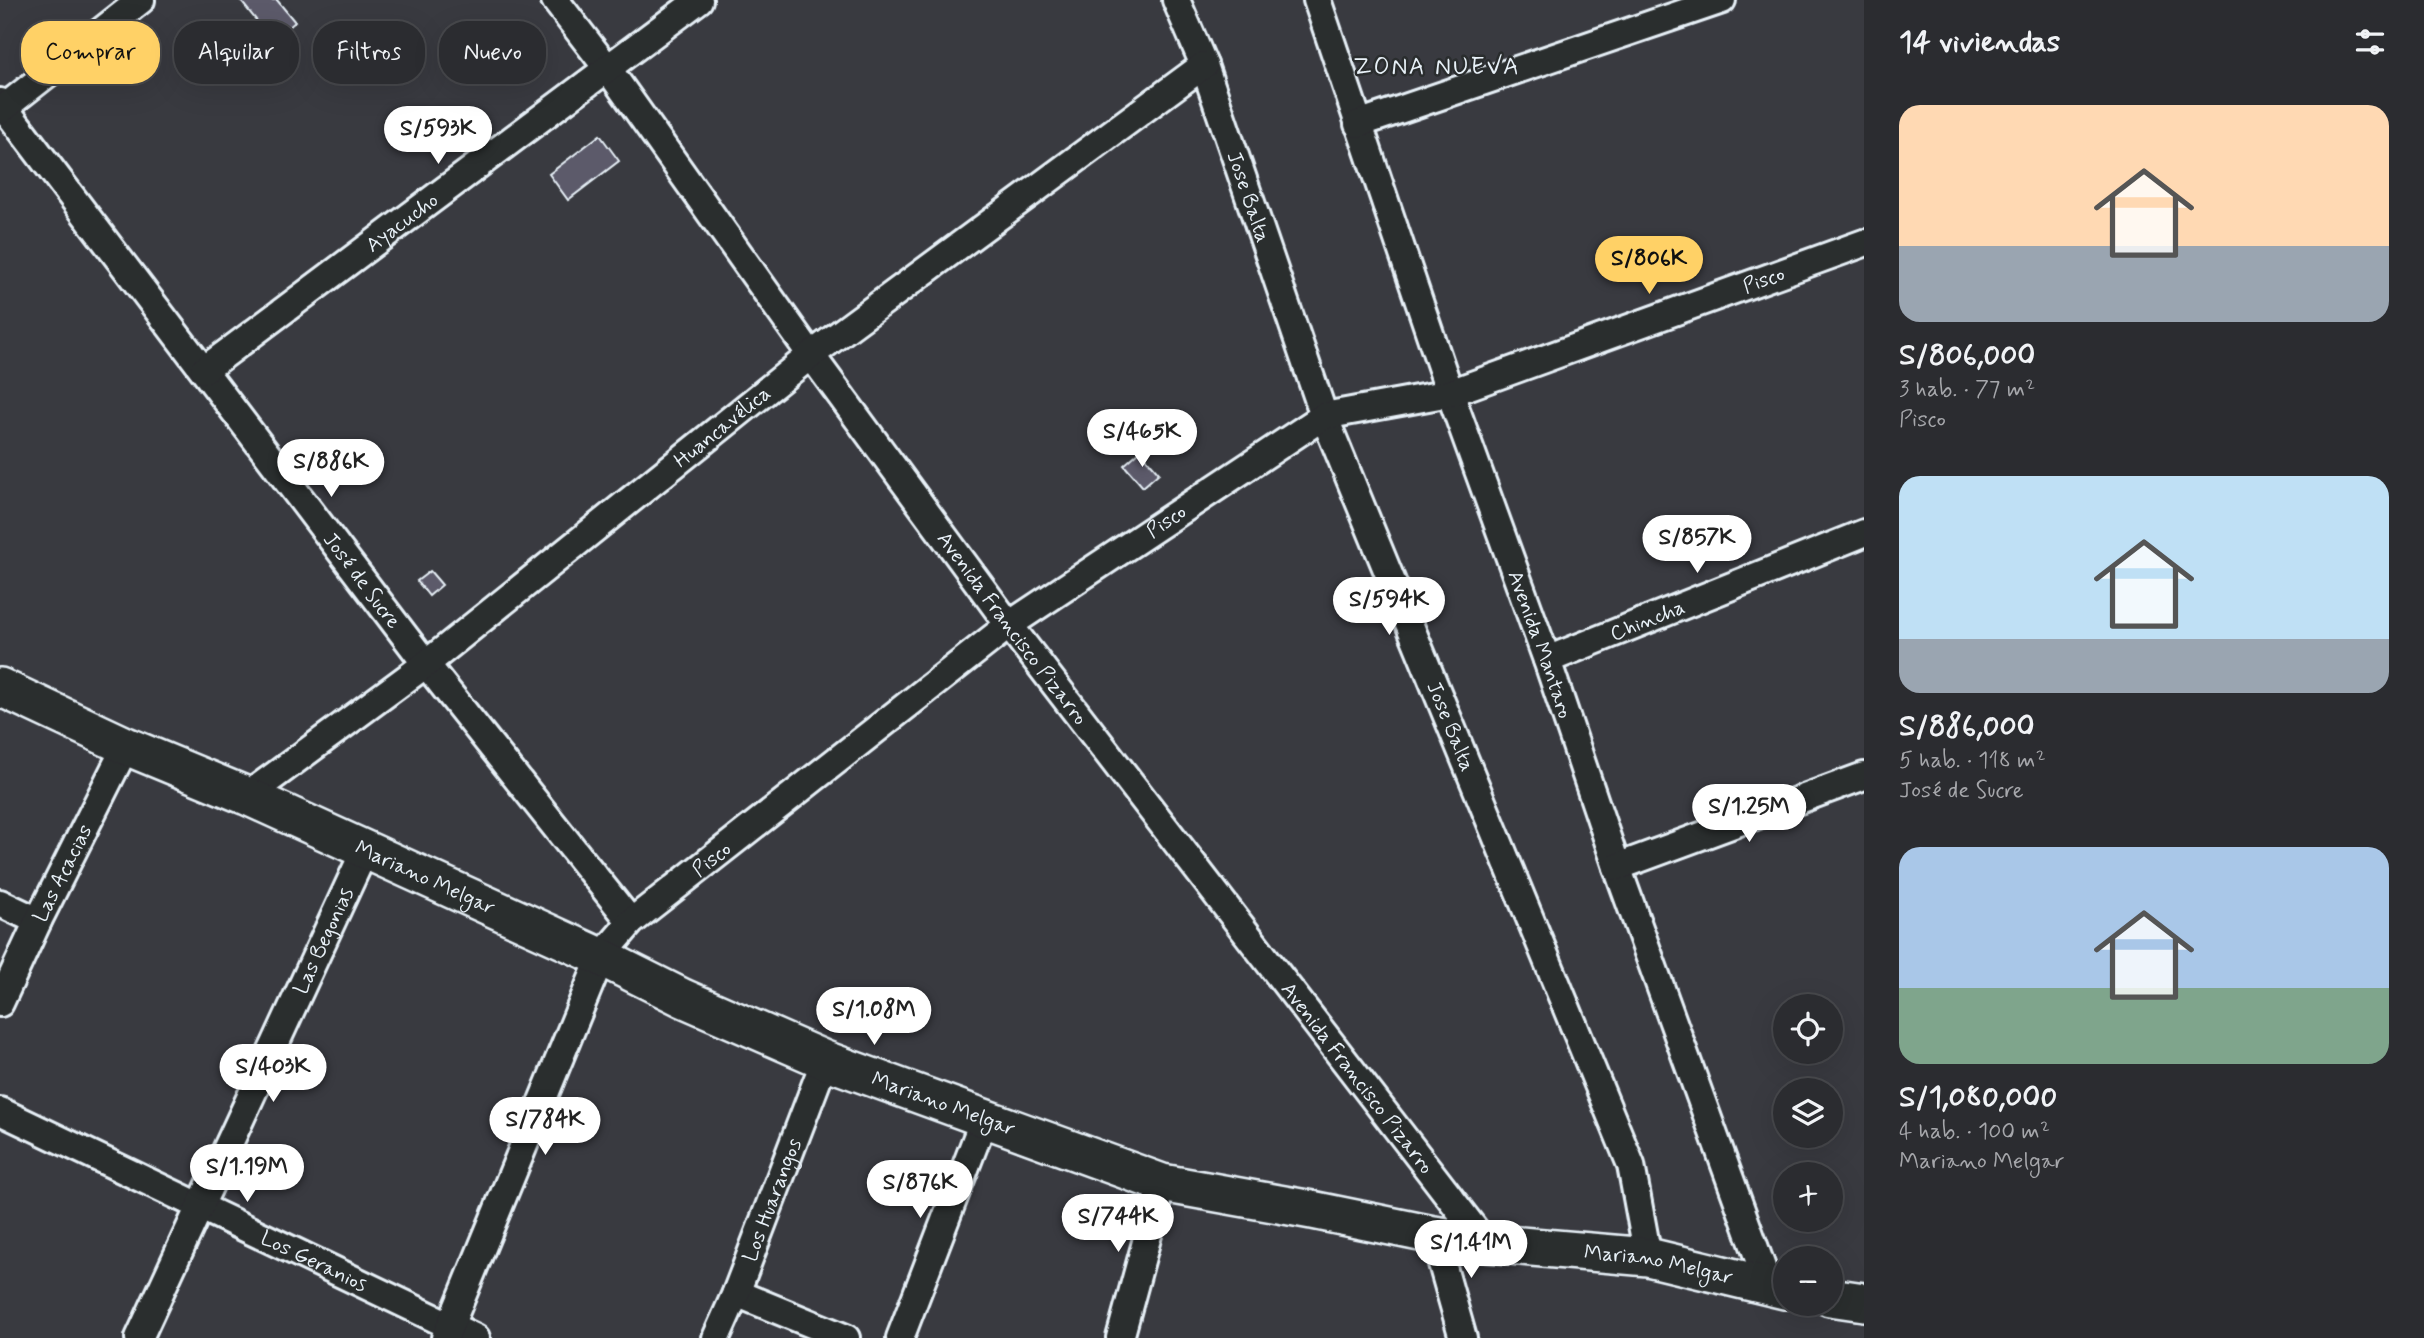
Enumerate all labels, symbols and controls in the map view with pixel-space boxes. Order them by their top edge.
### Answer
chip: Comprar [21,21,160,84]
chip: Alquilar [174,21,299,84]
chip: Filtros [313,21,425,84]
chip: Nuevo [439,21,546,84]
text: 14 viviendas [1899,23,2060,62]
icon: filters [2351,23,2389,61]
district label: ZONA NUEVA [1353,52,1521,83]
pin: S/593K [381,106,495,166]
text: S/593K [400,114,476,144]
street label: Jose Balta [1220,148,1277,246]
icon: home [2081,150,2207,276]
street label: Ayacucho [360,186,445,259]
pin: S/806K [1592,236,1706,296]
text: S/806K [1611,244,1687,274]
street label: Pisco [1739,260,1789,301]
text: S/806,000 [1899,336,2035,375]
text: 3 hab. · 77 m² [1899,375,2035,405]
street label: Huancavélica [668,380,777,475]
text: Pisco [1899,405,1946,435]
pin: S/465K [1085,410,1199,469]
text: S/465K [1103,417,1181,447]
pin: S/886K [274,440,388,499]
text: S/886K [293,447,369,477]
street label: Pisco [1141,498,1192,545]
pin: S/857K [1640,516,1754,575]
icon: home [2081,521,2207,647]
text: S/857K [1658,523,1736,553]
street label: Avenida Francisco Pizarro [930,526,1094,731]
street label: José de Sucre [316,527,407,635]
street label: Avenida Mantaro [1501,567,1579,722]
pin: S/594K [1332,578,1446,637]
text: S/594K [1349,585,1429,615]
street label: Chincha [1606,593,1689,648]
street label: Jose Balta [1419,678,1481,776]
text: S/886,000 [1899,707,2035,746]
text: 5 hab. · 118 m² [1899,746,2046,776]
text: José de Sucre [1899,776,2024,806]
pin: S/1.25M [1684,784,1814,844]
text: S/1.25M [1708,792,1790,822]
street label: Las Acacias [27,820,99,927]
street label: Mariano Melgar [350,834,500,922]
street label: Pisco [686,835,737,884]
street label: Las Begonias [287,883,361,999]
icon: home [2081,892,2207,1018]
street label: Avenida Francisco Pizarro [1274,977,1440,1180]
pin: S/1.08M [809,988,939,1047]
map controls [1773,994,1843,1316]
button: locate [1773,994,1843,1064]
text: S/1.08M [832,995,916,1025]
pin: S/403K [216,1044,330,1104]
text: S/403K [236,1052,310,1082]
street label: Mariano Melgar [868,1065,1019,1143]
button: layers [1773,1078,1843,1148]
text: S/1,080,000 [1899,1078,2057,1117]
pin: S/784K [488,1098,602,1157]
text: S/784K [505,1105,585,1135]
text: 4 hab. · 100 m² [1899,1117,2050,1147]
street label: Los Huarangos [736,1134,809,1266]
pin: S/1.19M [182,1144,312,1204]
text: Mariano Melgar [1899,1147,2064,1177]
text: S/1.19M [206,1152,288,1182]
pin: S/876K [863,1160,977,1220]
button: + [1773,1162,1843,1232]
text: S/876K [883,1168,957,1198]
pin: S/744K [1061,1194,1175,1254]
text: S/744K [1078,1202,1158,1232]
pin: S/1.41M [1406,1220,1536,1280]
street label: Los Geranios [256,1224,372,1299]
text: S/1.41M [1430,1228,1512,1258]
street label: Mariano Melgar [1583,1239,1736,1292]
button: − [1773,1246,1843,1316]

